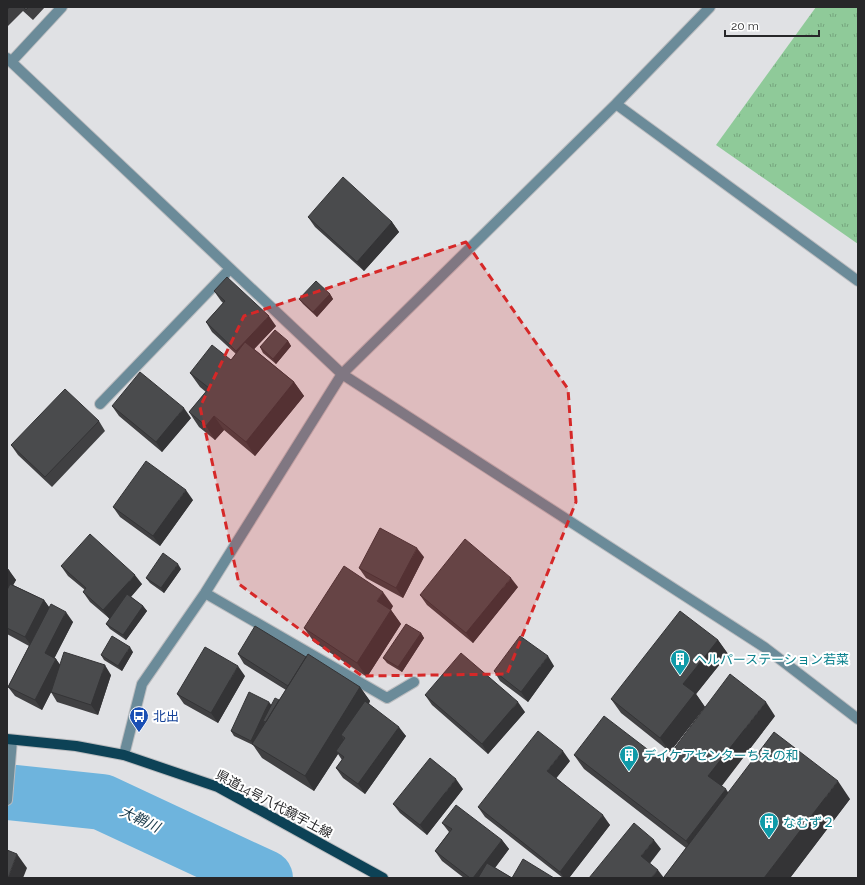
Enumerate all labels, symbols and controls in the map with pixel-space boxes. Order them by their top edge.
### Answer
scale bar [725,12,819,38]
text: 20 m [731,19,759,33]
building icon: ヘルパーステーション若菜 [669,648,691,676]
place label: ヘルパーステーション若菜 [694,652,849,667]
bus stop icon: 北出 [128,705,150,733]
place label: 北出 [153,709,179,724]
building icon: デイケアセンターちえの和 [618,744,640,772]
place label: デイケアセンターちえの和 [643,748,799,763]
street label: 県道14号八代鏡宇土線 [213,767,335,841]
water label: 大鞘川 [118,803,164,836]
building icon: なむず２ [758,811,780,839]
place label: なむず２ [783,815,835,830]

